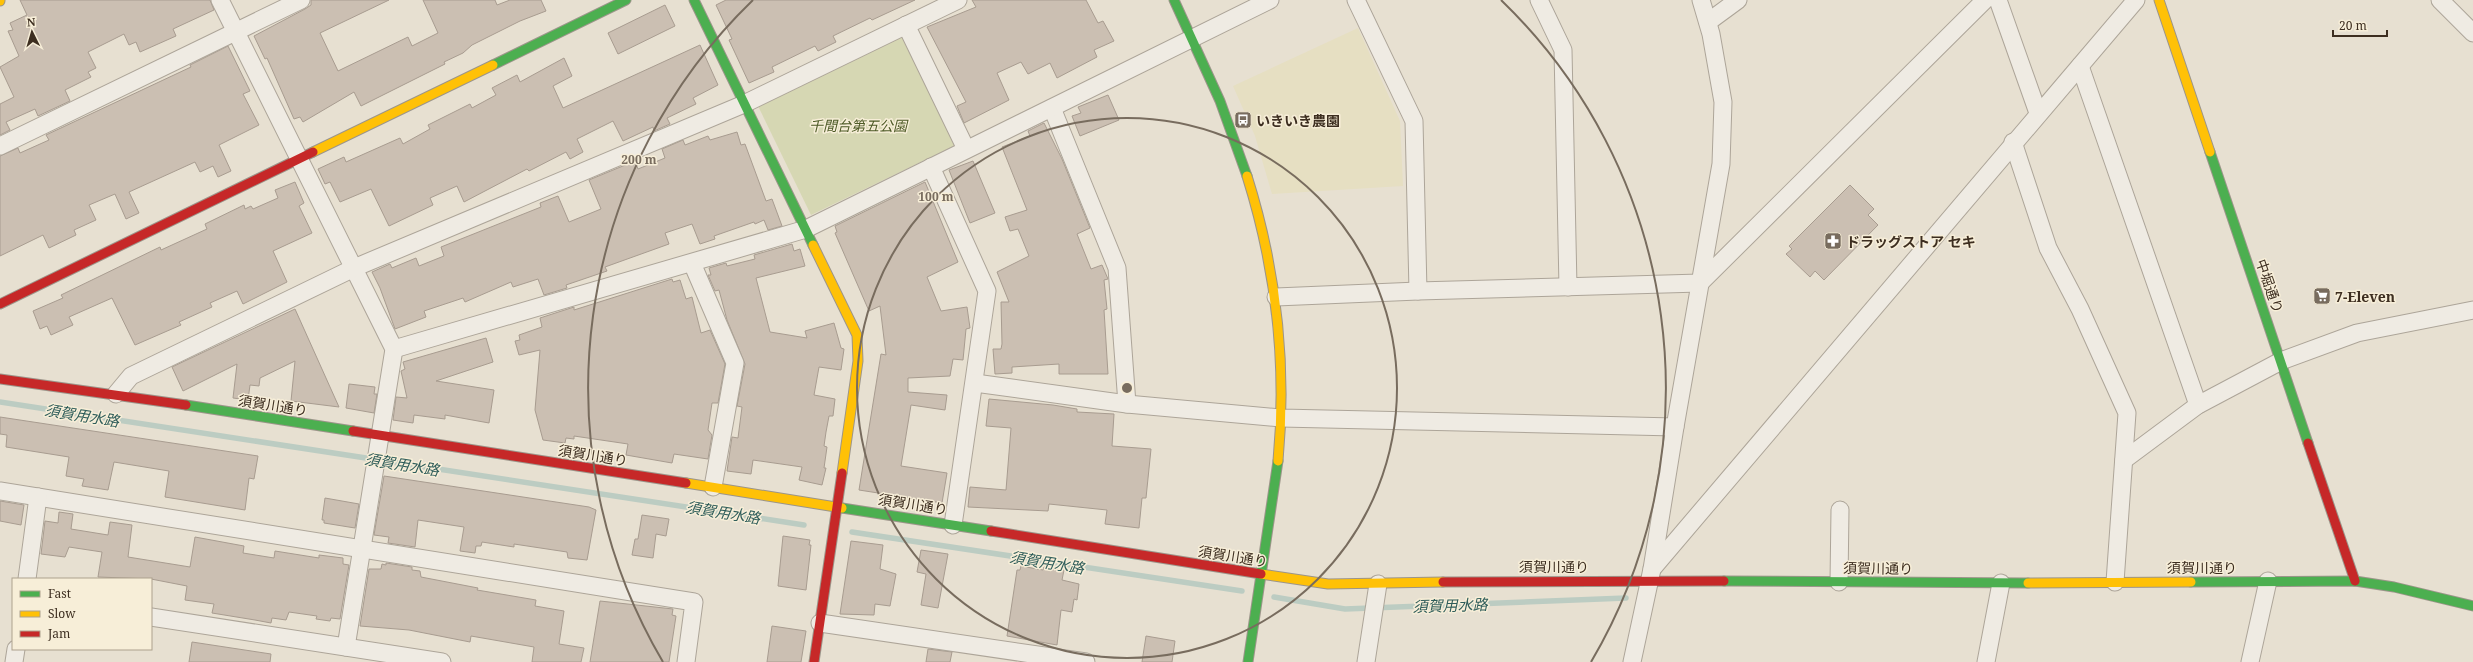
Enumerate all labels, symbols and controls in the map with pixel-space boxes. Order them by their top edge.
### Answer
north arrow [12,12,52,52]
scale bar [2333,12,2387,38]
text: N [26,14,36,29]
text: 20 m [2339,17,2367,34]
bus stop icon: いきいき農園 [1233,110,1253,130]
place label: いきいき農園 [1256,111,1340,130]
park label: 千間台第五公園 [809,116,909,135]
text: 200 m [621,151,657,168]
text: 100 m [918,188,954,205]
pharmacy icon: ドラッグストア セキ [1823,231,1843,251]
place label: ドラッグストア セキ [1846,232,1976,251]
street label: 中堀通り [2252,256,2288,316]
supermarket icon: 7-Eleven [2312,286,2332,306]
place label: 7-Eleven [2335,287,2395,306]
centre of rings [1120,381,1134,395]
street label: 須賀川通り [237,390,309,420]
water label: 須賀用水路 [43,399,123,431]
street label: 須賀川通り [557,440,629,470]
water label: 須賀用水路 [363,448,443,480]
street label: 須賀川通り [877,489,949,519]
water label: 須賀用水路 [684,496,764,528]
street label: 須賀川通り [1197,541,1269,571]
water label: 須賀用水路 [1008,546,1088,578]
street label: 須賀川通り [1519,557,1589,576]
street label: 須賀川通り [1843,558,1913,578]
street label: 須賀川通り [2167,558,2237,577]
legend [12,578,152,650]
text: Fast [48,585,71,602]
water label: 須賀用水路 [1412,594,1490,616]
text: Slow [48,605,76,622]
text: Jam [47,625,70,642]

